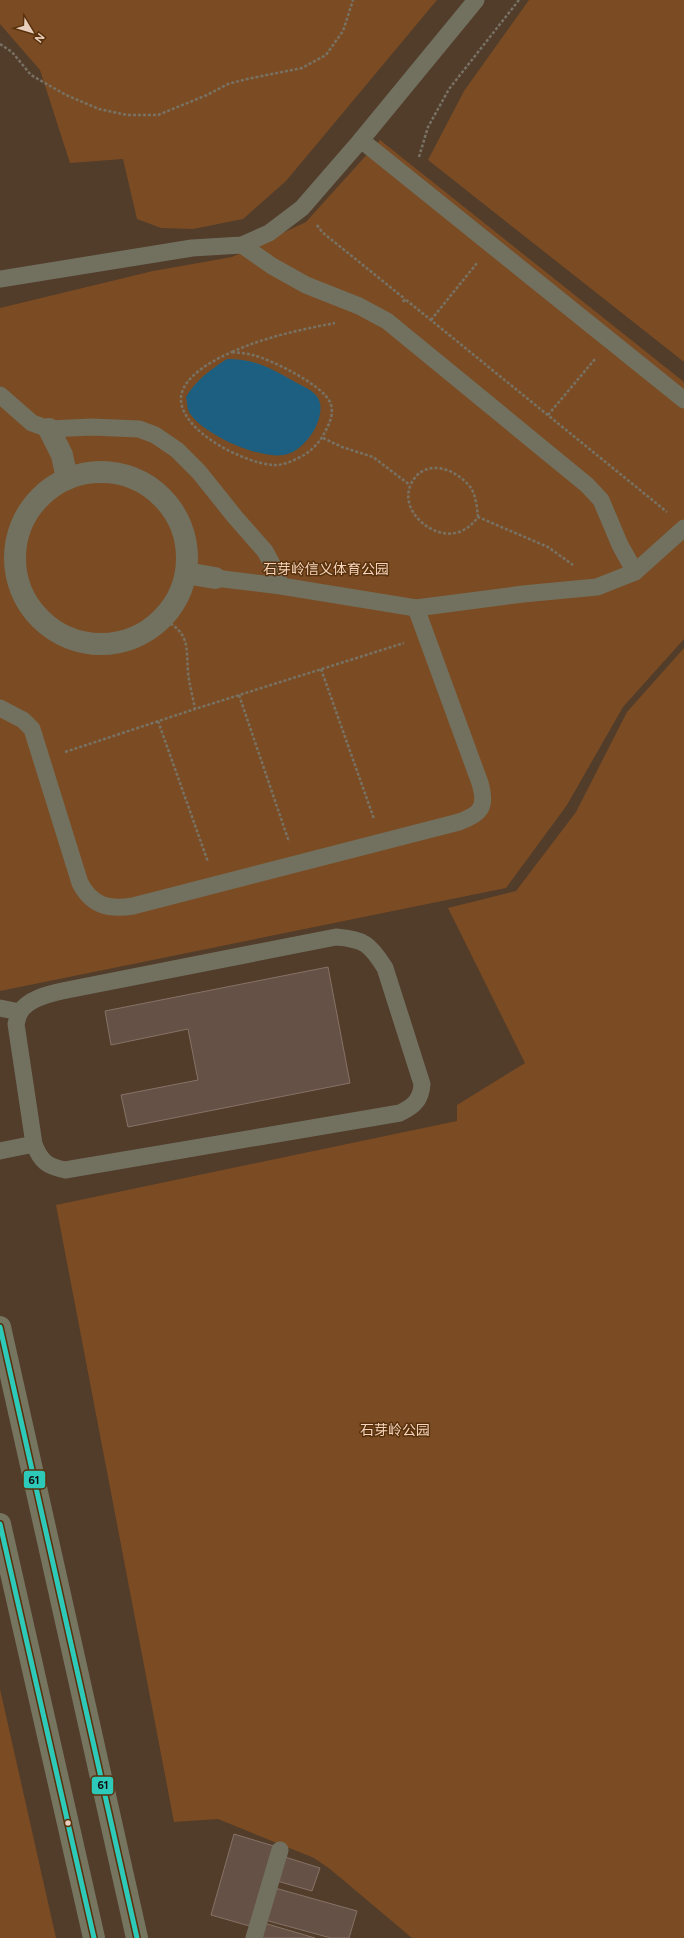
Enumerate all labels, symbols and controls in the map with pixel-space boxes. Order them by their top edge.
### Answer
north arrow [12,12,52,52]
text: N [32,30,47,45]
park label: 石芽岭信义体育公园 [263,561,389,578]
park label: 石芽岭公园 [360,1422,430,1439]
line badge: 61 [23,1470,46,1489]
text: 61 [28,1474,40,1487]
line badge: 61 [91,1776,114,1795]
text: 61 [97,1779,109,1792]
unlabelled marker [63,1818,73,1828]

